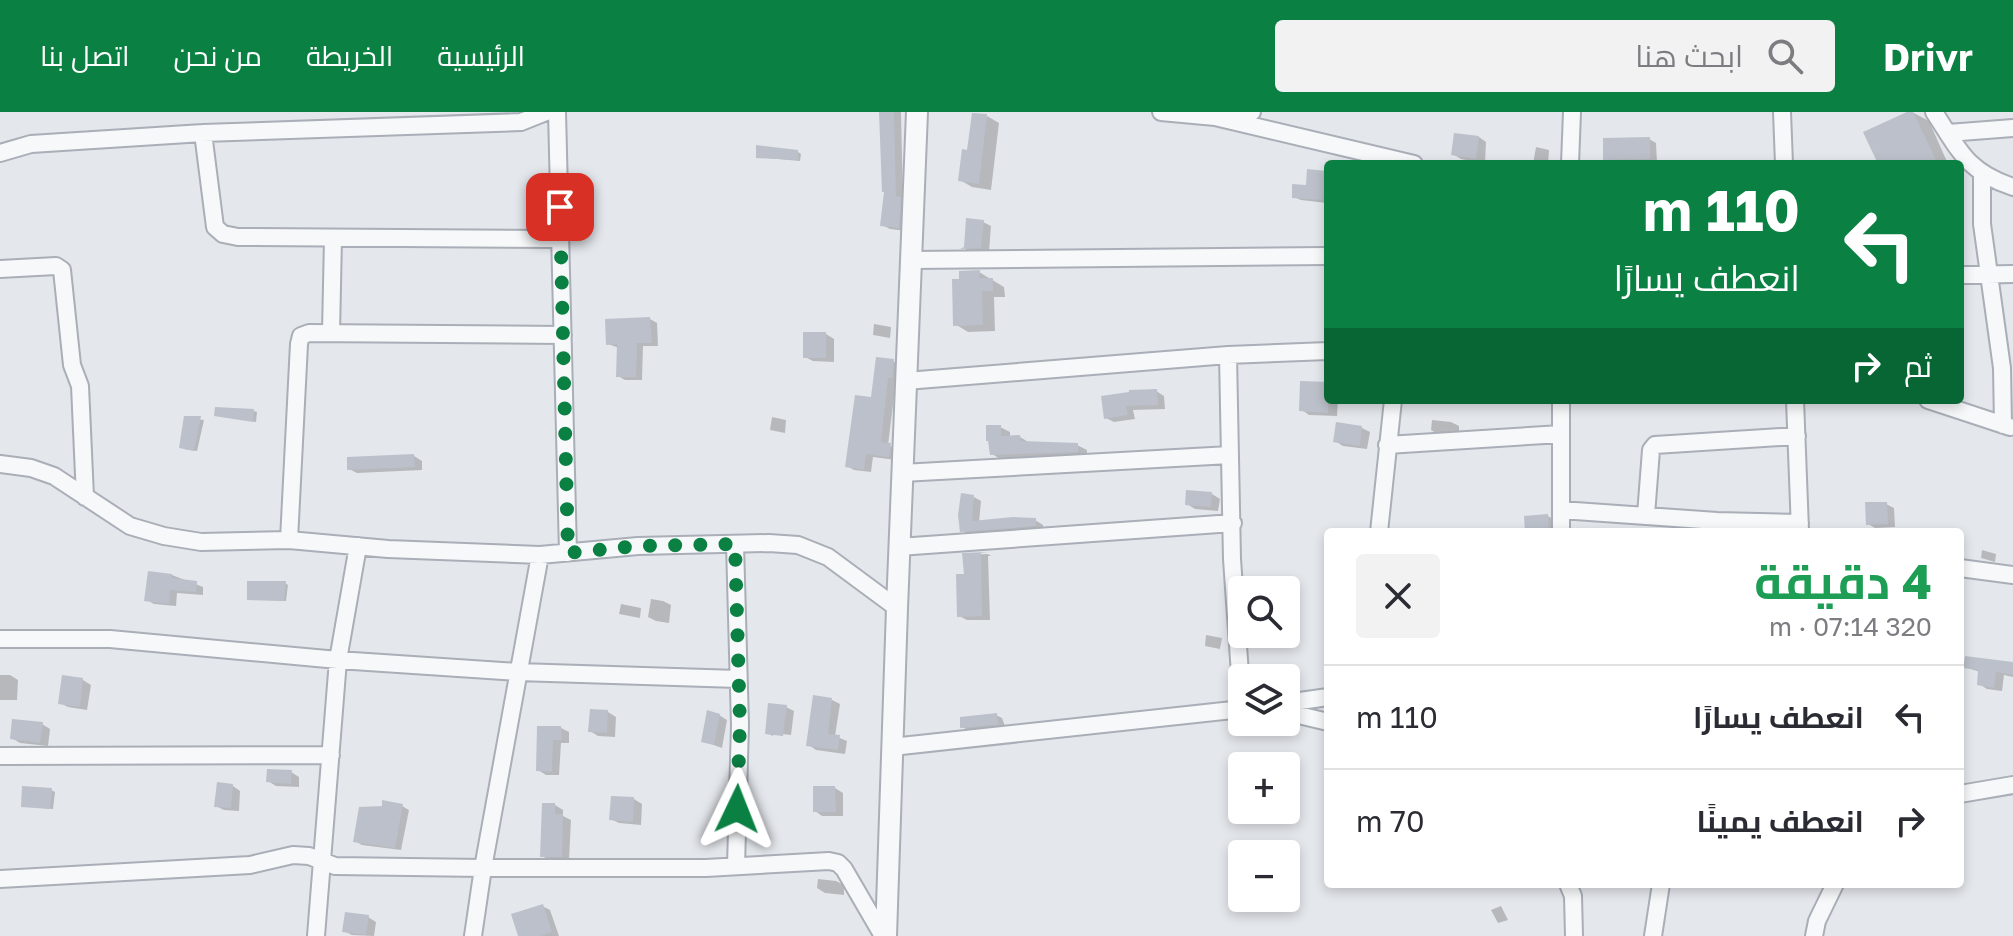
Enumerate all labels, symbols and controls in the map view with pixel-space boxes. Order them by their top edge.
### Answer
search box [1275,20,1835,92]
icon: search [1763,34,1807,78]
text: Drivr [1883,34,1973,79]
text: ابحث هنا [1635,38,1743,74]
text: اتصل بنا [40,39,129,72]
text: من نحن [173,39,262,72]
text: الخريطة [306,39,393,72]
text: الرئيسية [437,39,525,72]
pin [526,173,594,241]
text: 110 m [1643,176,1800,243]
icon: arrive [538,185,582,229]
icon: left [1828,192,1932,296]
text: انعطف يسارًا [1614,256,1800,299]
icon: right [1844,344,1888,388]
text: ثم [1904,348,1932,384]
text: 4 دقيقة [1754,552,1932,610]
button: close [1356,554,1440,638]
map controls [1228,576,1300,912]
button: search [1228,576,1300,648]
text: 320 m · 07:14 [1769,611,1932,642]
button: layers [1228,664,1300,736]
icon: left [1888,695,1932,739]
text: 110 m [1356,699,1438,735]
text: انعطف يسارًا [1693,699,1864,735]
button: + [1228,752,1300,824]
position arrow [695,767,779,851]
icon: right [1888,799,1932,843]
text: 70 m [1356,803,1425,839]
text: انعطف يمينًا [1697,803,1864,839]
button: − [1228,840,1300,912]

